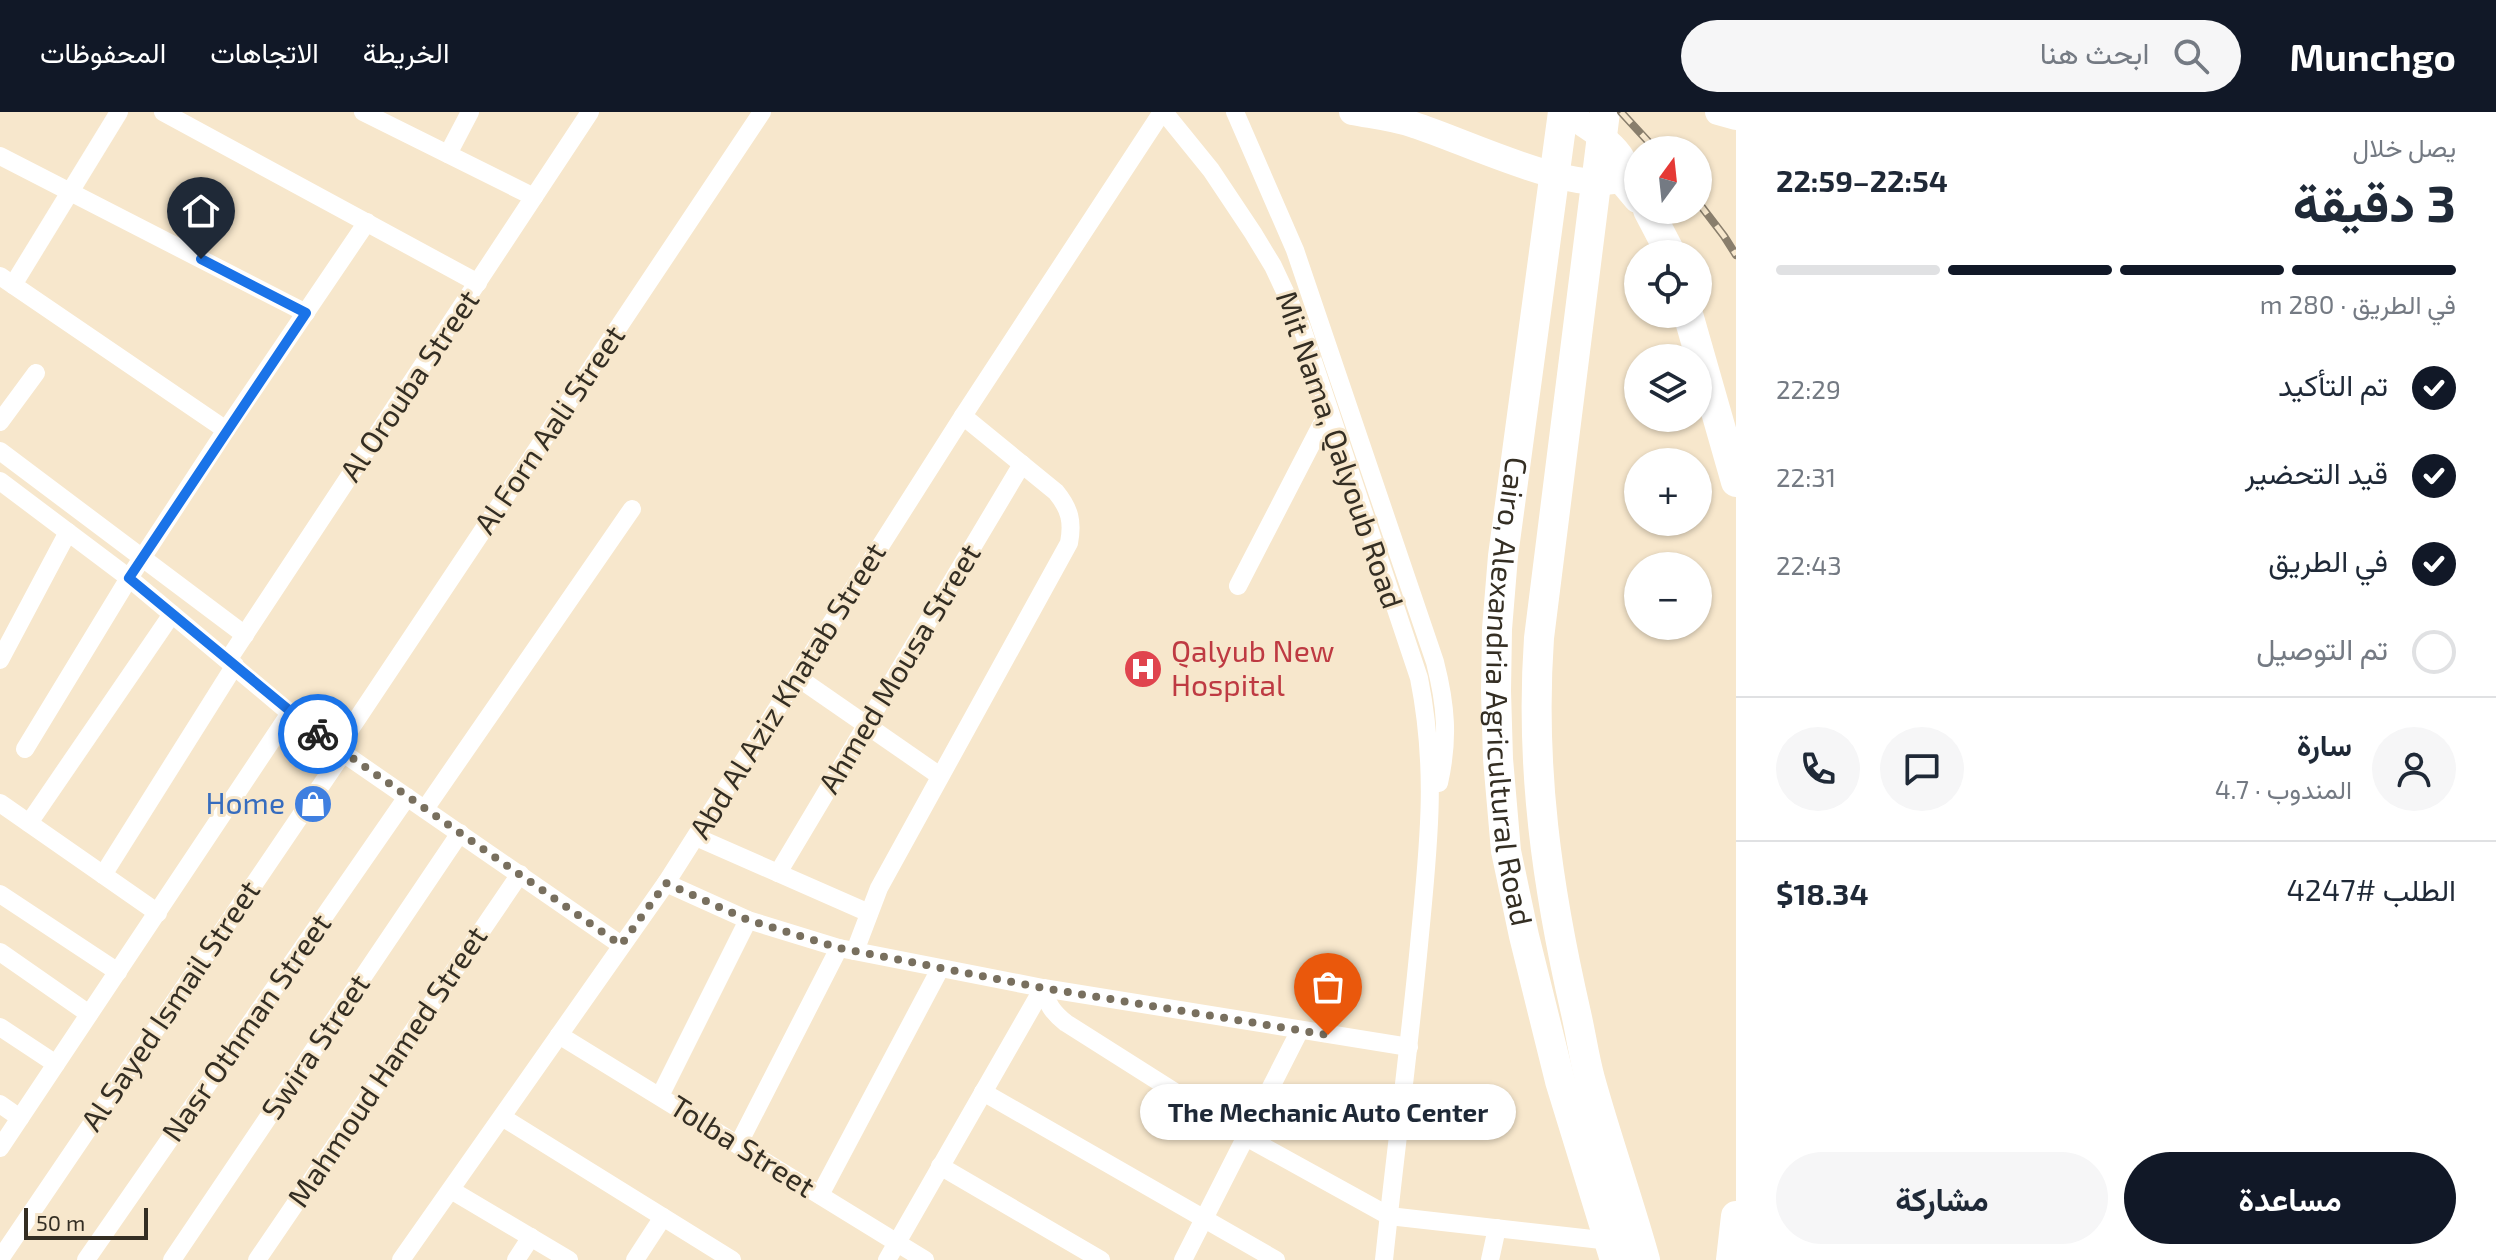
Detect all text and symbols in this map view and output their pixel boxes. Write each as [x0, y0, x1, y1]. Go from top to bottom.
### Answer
search box [1681, 20, 2241, 92]
text: Munchgo [2289, 33, 2456, 79]
text: ابحث هنا [2040, 34, 2149, 70]
icon: search [2169, 34, 2213, 78]
text: المحفوظات [40, 35, 166, 69]
text: الاتجاهات [210, 35, 319, 69]
text: الخريطة [363, 35, 449, 69]
text: يصل خلال [2353, 131, 2456, 162]
north arrow [1624, 136, 1712, 224]
map controls [1624, 136, 1712, 640]
text: 22:54–22:59 [1776, 162, 1948, 198]
text: 3 دقيقة [2293, 170, 2456, 232]
pin [167, 177, 235, 259]
icon: home [179, 189, 223, 233]
button: locate [1624, 240, 1712, 328]
street label: Al Orouba Street [331, 282, 486, 487]
street label: Mit Nama, Qalyoub Road [1270, 286, 1412, 613]
text: في الطريق · 280 m [2260, 288, 2456, 319]
street label: Al Forn Aali Street [465, 318, 631, 540]
button: layers [1624, 344, 1712, 432]
text: تم التأكيد [2278, 366, 2388, 402]
icon: check [2412, 366, 2456, 410]
text: 22:29 [1776, 373, 1841, 404]
button: + [1624, 448, 1712, 536]
text: قيد التحضير [2245, 454, 2388, 490]
icon: check [2412, 454, 2456, 498]
street label: Cairo, Alexandria Agricultural Road [1480, 455, 1541, 929]
text: 22:31 [1776, 461, 1836, 492]
street label: Abd Al Aziz Khatab Street [680, 535, 892, 844]
street label: Ahmed Mousa Street [810, 537, 987, 799]
text: في الطريق [2268, 542, 2388, 578]
icon: check [2412, 542, 2456, 586]
text: 22:43 [1776, 549, 1842, 580]
button: − [1624, 552, 1712, 640]
text: تم التوصيل [2256, 630, 2388, 666]
place label: Qalyub New Hospital [1171, 632, 1335, 702]
hospital icon: Qalyub New Hospital [1122, 648, 1164, 690]
courier [278, 694, 358, 774]
icon: bike [296, 712, 340, 756]
text: سارة [2297, 726, 2352, 762]
button: phone [1776, 727, 1860, 811]
button: chat [1880, 727, 1964, 811]
button: person [2372, 727, 2456, 811]
text: المندوب · 4.7 [2215, 773, 2352, 804]
shop icon: Home [292, 783, 334, 825]
place label: Home [206, 784, 285, 820]
text: الطلب #4247 [2286, 871, 2456, 907]
street label: Al Sayed Ismail Street [72, 873, 266, 1137]
text: $18.34 [1776, 875, 1869, 911]
street label: Nasr Othman Street [153, 906, 338, 1148]
street label: Mahmoud Hamed Street [279, 919, 494, 1213]
pin [1294, 953, 1362, 1035]
icon: bag [1306, 965, 1350, 1009]
street label: Swira Street [253, 966, 376, 1125]
callout: The Mechanic Auto Center [1140, 1083, 1516, 1139]
street label: Tolba Street [664, 1087, 822, 1204]
text: The Mechanic Auto Center [1168, 1096, 1488, 1127]
button: مشاركة [1776, 1152, 2108, 1244]
button: مساعدة [2124, 1152, 2456, 1244]
scale bar [24, 1204, 148, 1240]
text: 50 m [36, 1209, 85, 1235]

